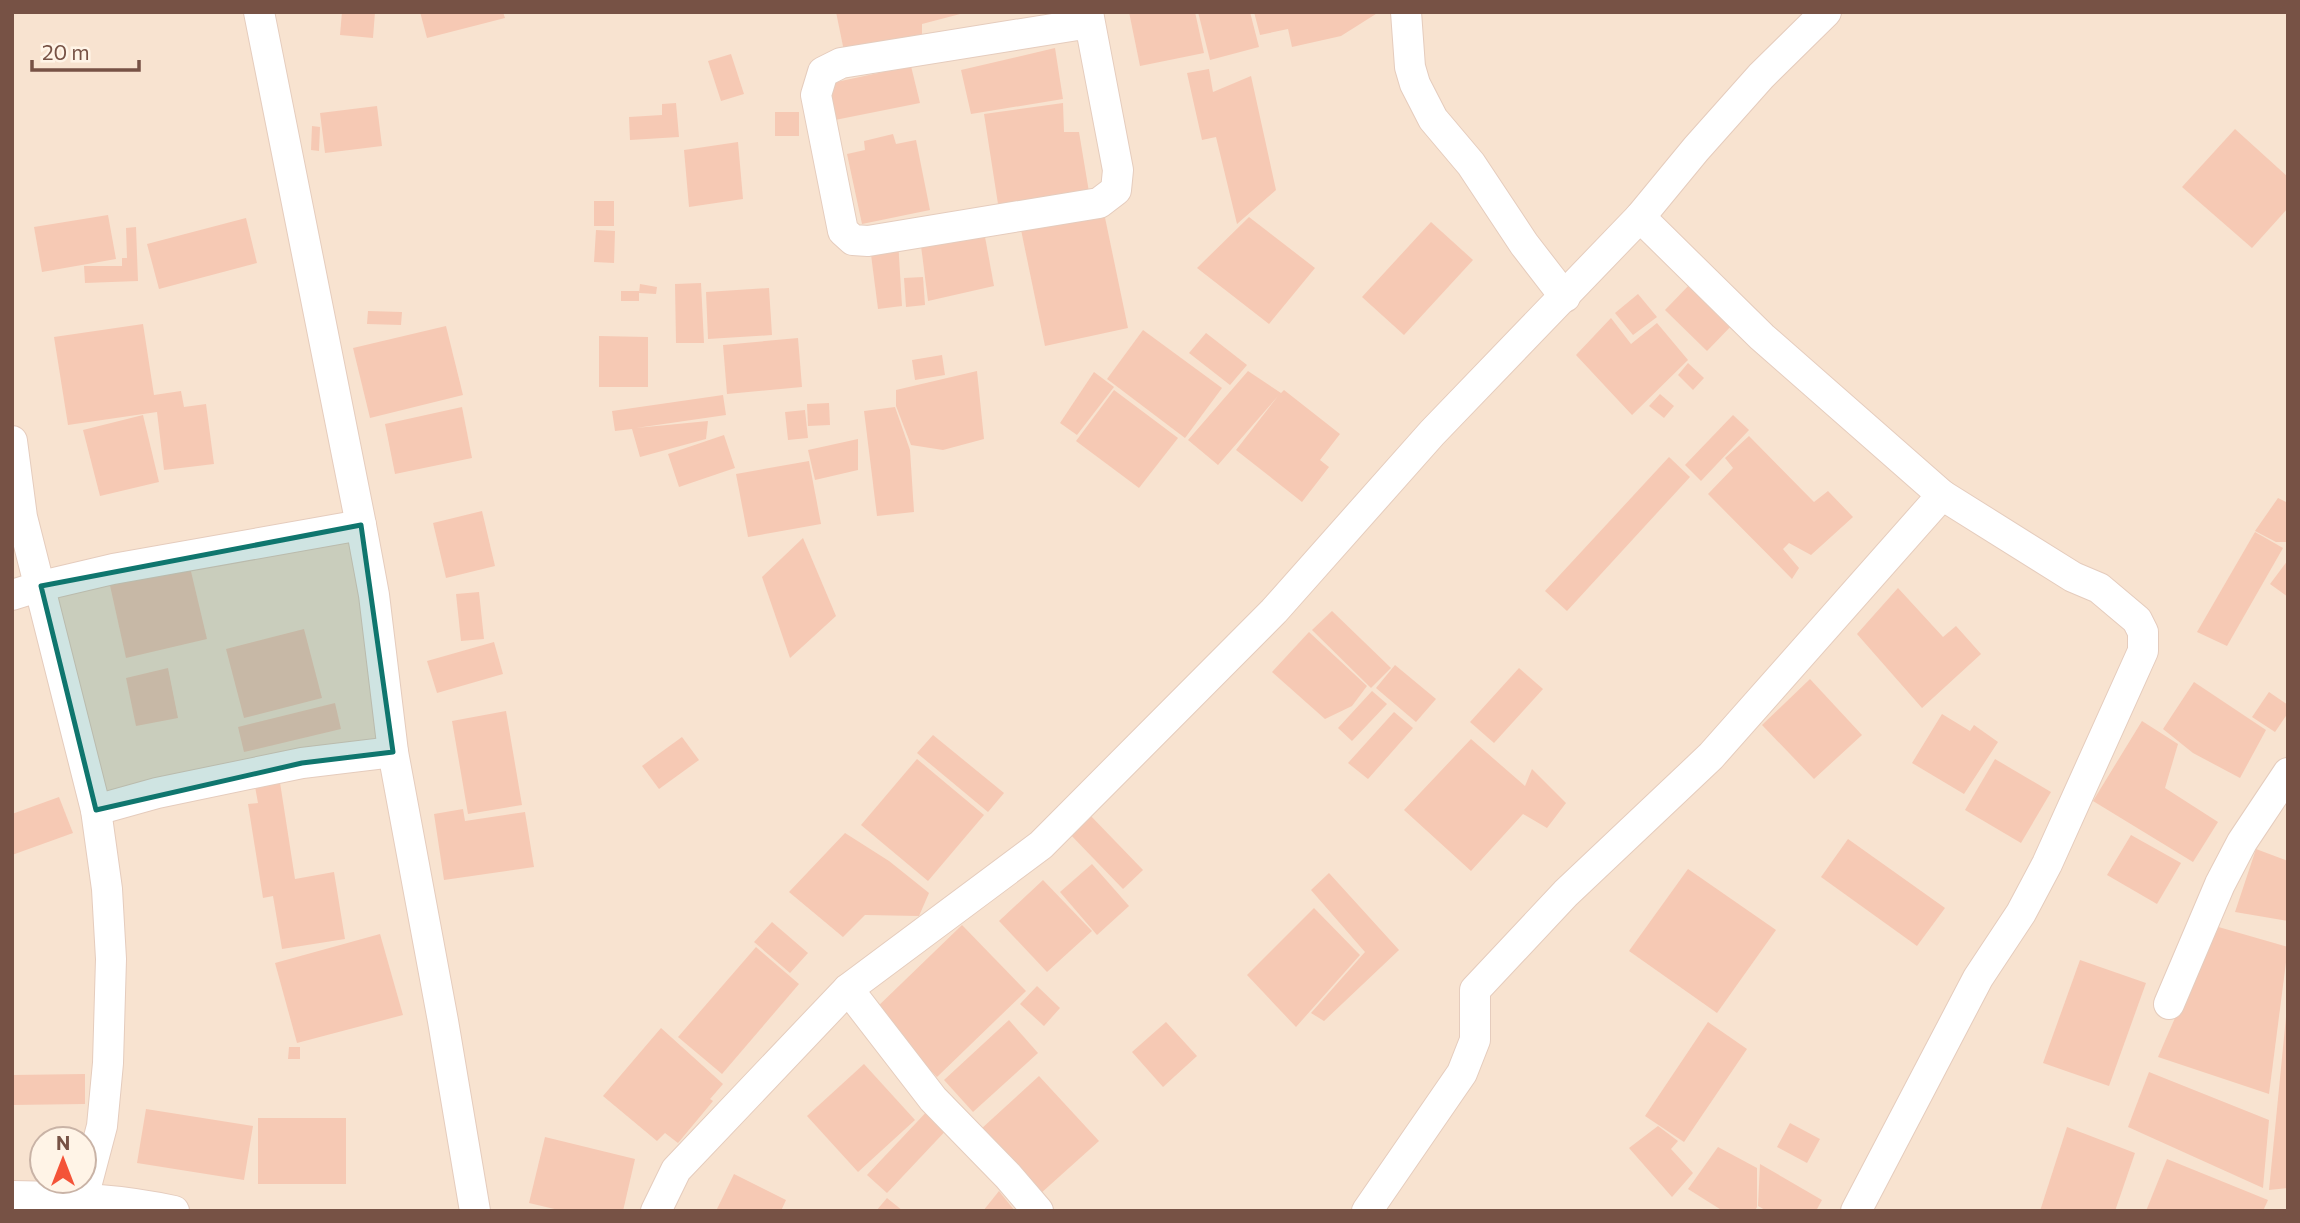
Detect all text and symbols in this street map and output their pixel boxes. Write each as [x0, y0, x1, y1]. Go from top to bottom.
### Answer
scale bar [32, 28, 138, 72]
text: 20 m [42, 39, 90, 64]
north arrow [28, 1125, 98, 1195]
text: N [56, 1131, 70, 1154]

